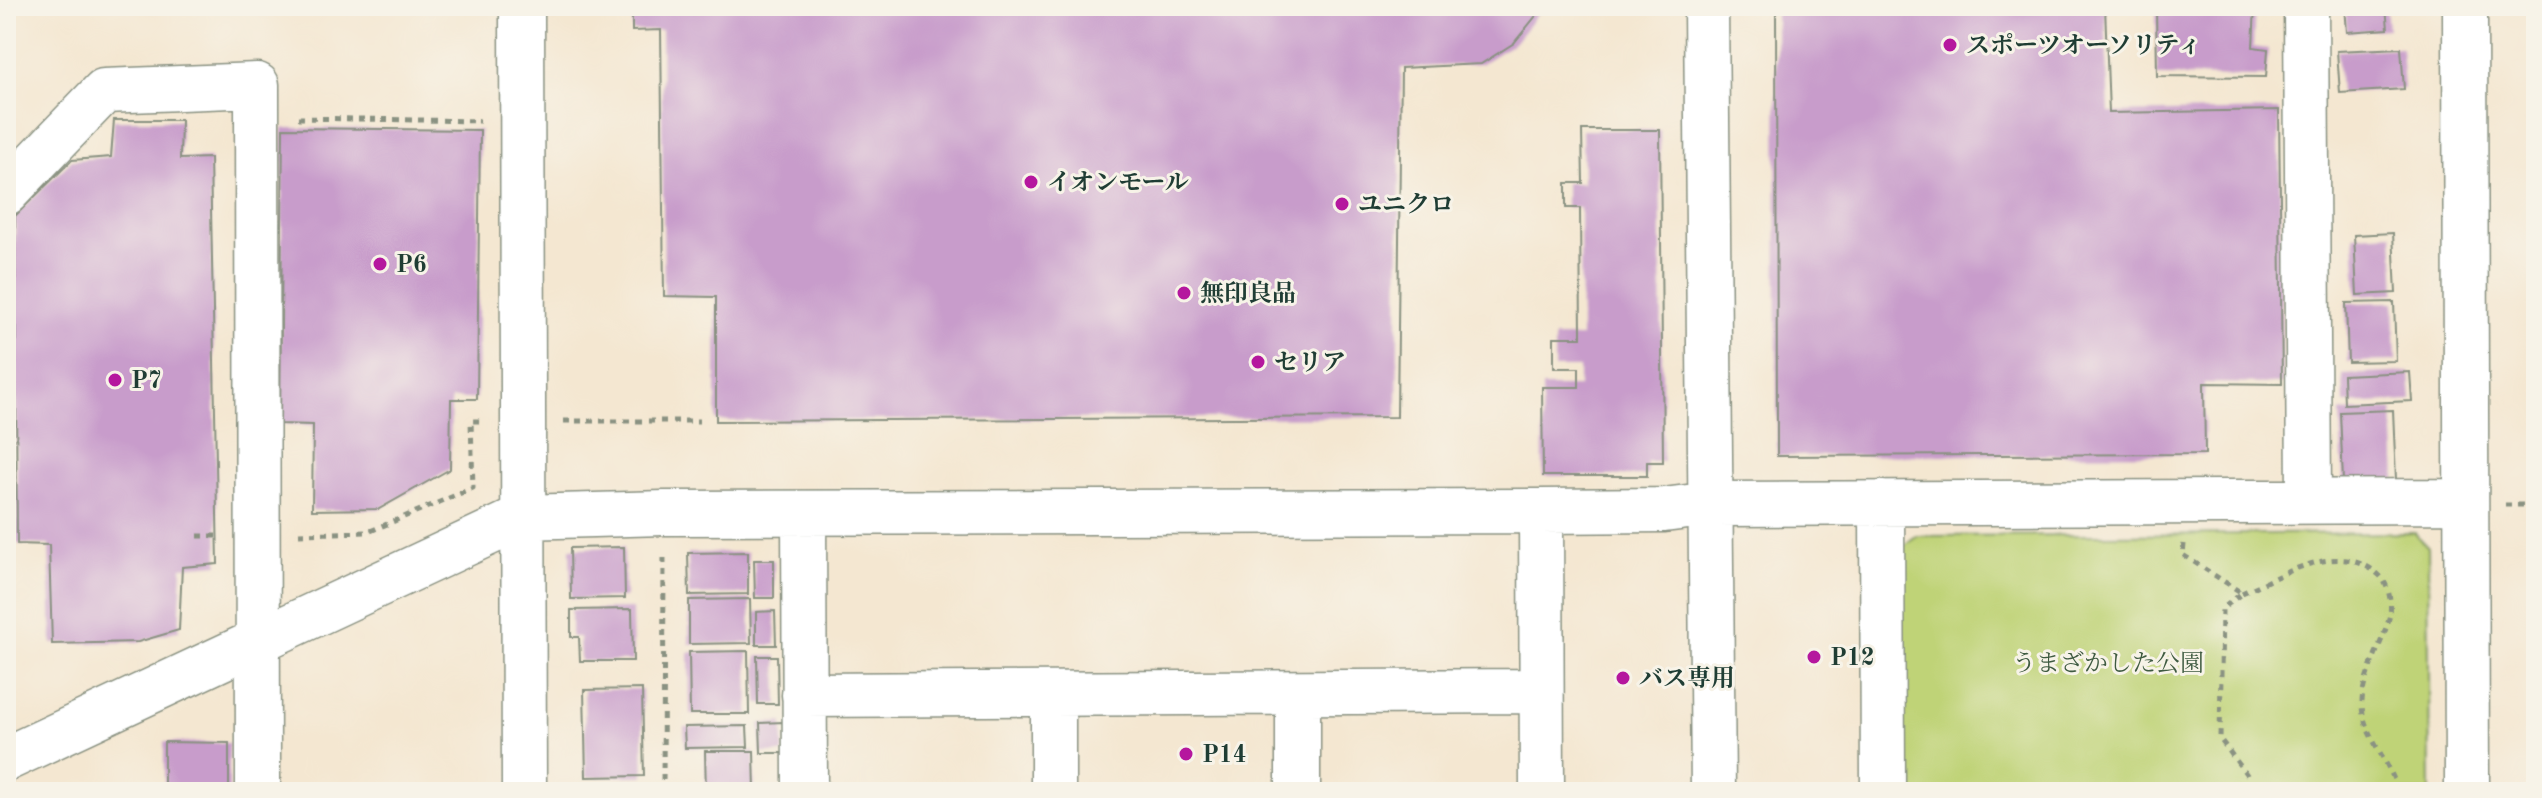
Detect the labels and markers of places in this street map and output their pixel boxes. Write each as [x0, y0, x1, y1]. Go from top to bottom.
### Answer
place label: スポーツオーソリティ [1966, 33, 2202, 59]
marker: スポーツオーソリティ [1941, 36, 1959, 54]
place label: イオンモール [1047, 170, 1189, 196]
marker: イオンモール [1022, 173, 1040, 191]
place label: ユニクロ [1358, 192, 1454, 218]
marker: ユニクロ [1333, 195, 1351, 213]
place label: P6 [396, 254, 427, 278]
marker: P6 [371, 255, 389, 273]
place label: 無印良品 [1200, 280, 1296, 307]
marker: 無印良品 [1175, 284, 1193, 302]
place label: セリア [1274, 351, 1346, 376]
marker: セリア [1249, 353, 1267, 371]
place label: P7 [131, 370, 162, 394]
marker: P7 [106, 371, 124, 389]
place label: P12 [1830, 647, 1875, 671]
marker: P12 [1805, 648, 1823, 666]
place label: バス専用 [1639, 665, 1735, 692]
marker: バス専用 [1614, 669, 1632, 687]
place label: P14 [1202, 744, 1247, 768]
marker: P14 [1177, 745, 1195, 763]

